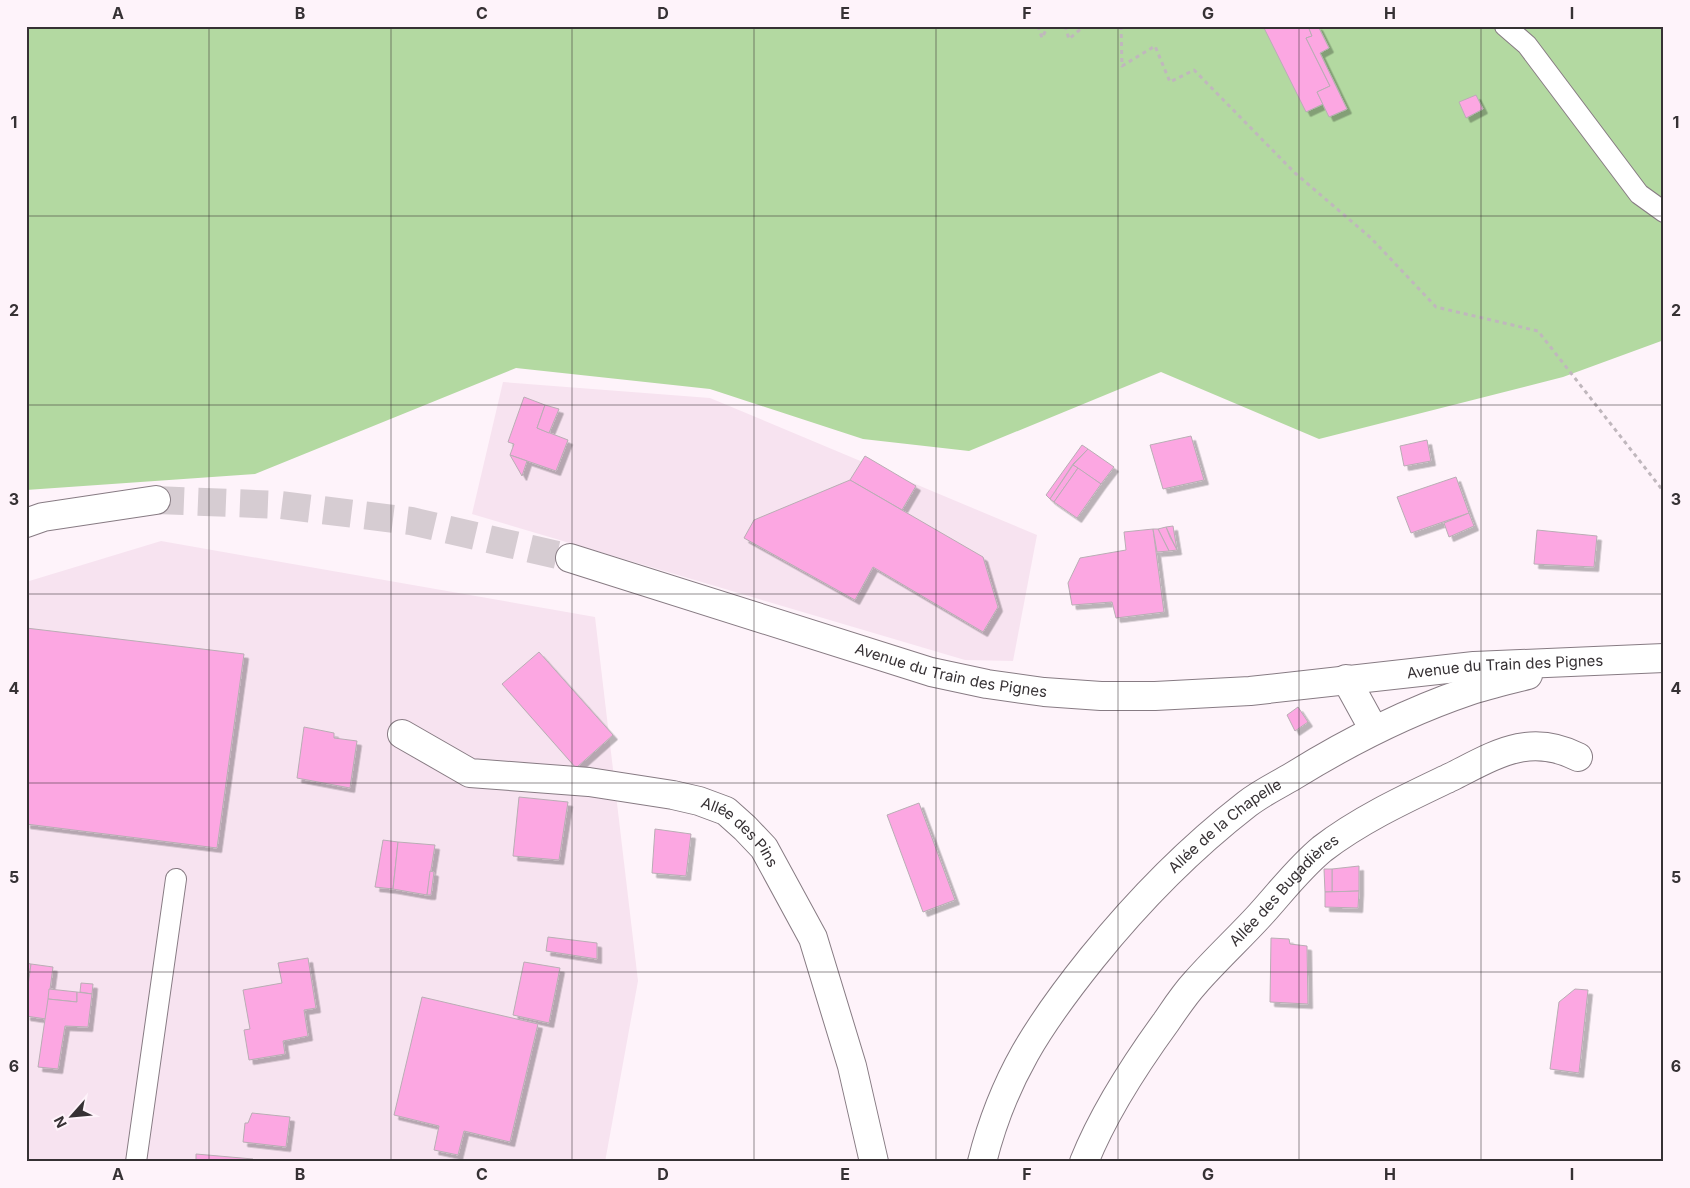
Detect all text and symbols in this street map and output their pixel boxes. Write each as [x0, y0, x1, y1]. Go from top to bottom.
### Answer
text: A [112, 3, 124, 23]
text: B [295, 3, 305, 23]
text: C [476, 3, 488, 23]
text: D [657, 3, 669, 23]
text: E [840, 3, 850, 23]
text: F [1022, 3, 1032, 23]
text: G [1202, 3, 1214, 23]
text: H [1384, 3, 1396, 23]
text: I [1570, 3, 1574, 23]
text: 1 [11, 112, 17, 132]
text: 1 [1673, 112, 1679, 132]
text: 2 [9, 300, 19, 320]
text: 2 [1671, 300, 1681, 320]
text: 3 [9, 489, 19, 509]
text: 3 [1671, 489, 1681, 509]
street label: Avenue du Train des Pignes [853, 639, 1049, 701]
street label: Avenue du Train des Pignes [1406, 651, 1604, 682]
text: 4 [9, 678, 20, 698]
text: 4 [1671, 678, 1682, 698]
street label: Allée de la Chapelle [1164, 775, 1285, 877]
street label: Allée des Pins [699, 793, 783, 870]
street label: Allée des Bugadières [1225, 830, 1342, 950]
text: 5 [9, 867, 19, 887]
text: 5 [1671, 867, 1681, 887]
text: 6 [9, 1056, 19, 1076]
text: 6 [1671, 1056, 1681, 1076]
north arrow [48, 1090, 98, 1140]
text: N [50, 1114, 70, 1131]
text: A [112, 1164, 124, 1184]
text: B [295, 1164, 305, 1184]
text: C [476, 1164, 488, 1184]
text: D [657, 1164, 669, 1184]
text: E [840, 1164, 850, 1184]
text: F [1022, 1164, 1032, 1184]
text: G [1202, 1164, 1214, 1184]
text: H [1384, 1164, 1396, 1184]
text: I [1570, 1164, 1574, 1184]

